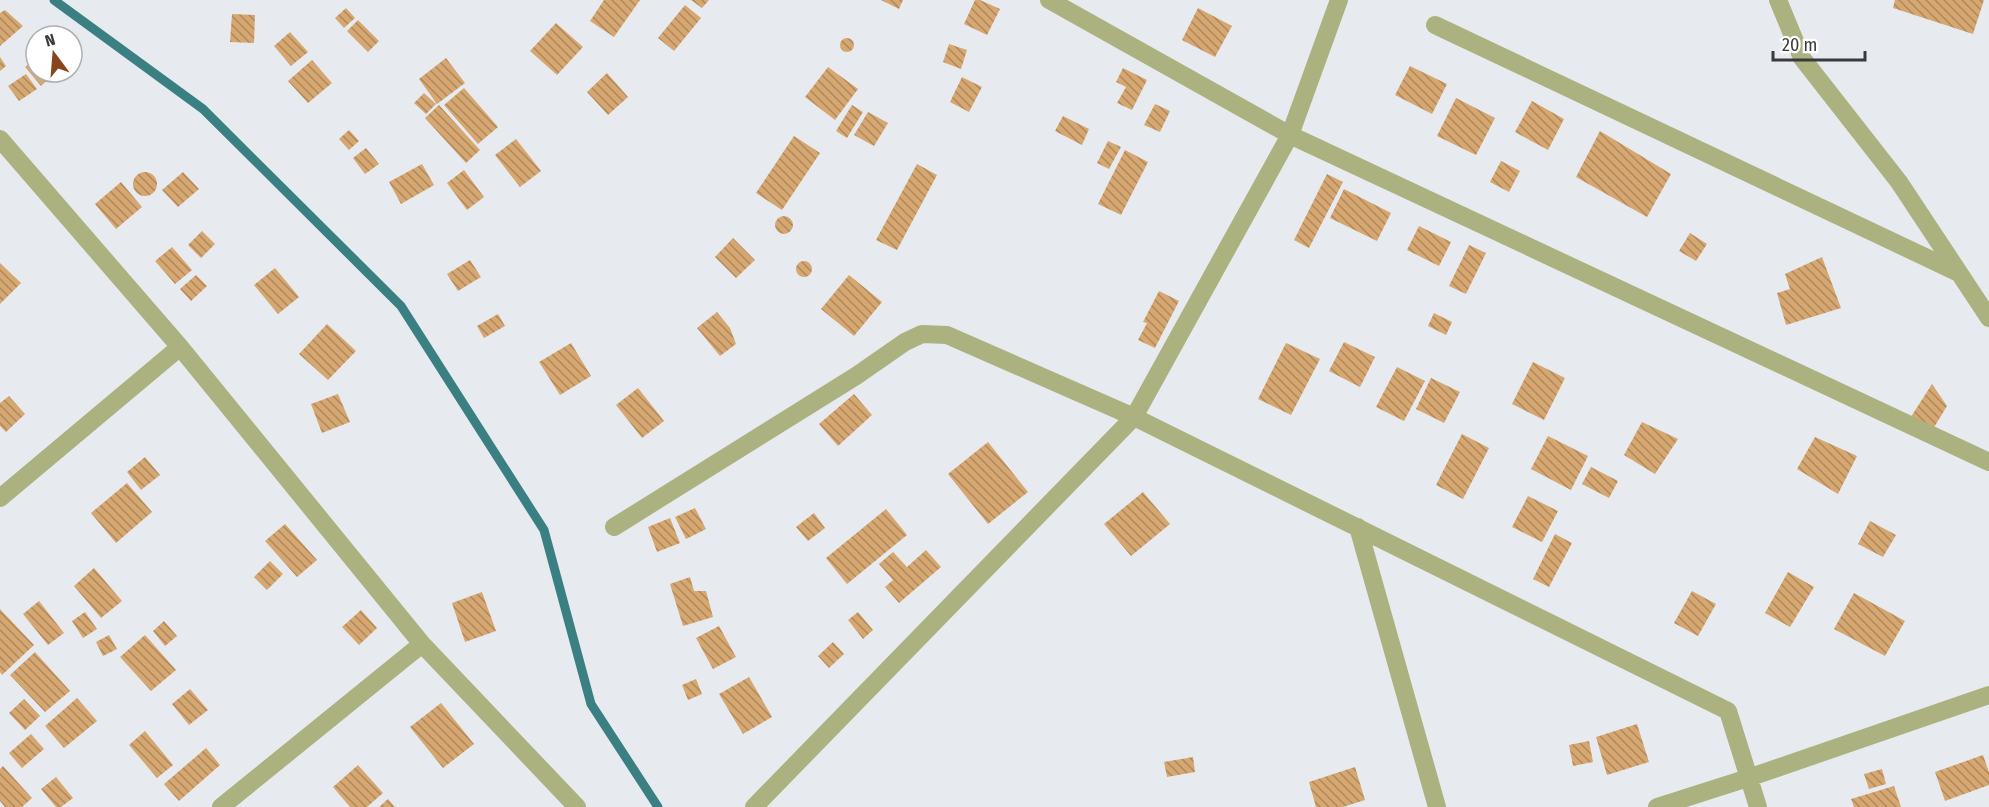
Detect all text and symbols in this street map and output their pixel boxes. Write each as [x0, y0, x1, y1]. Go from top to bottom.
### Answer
north arrow [24, 24, 84, 84]
scale bar [1773, 24, 1864, 62]
text: N [43, 30, 57, 51]
text: 20 m [1782, 34, 1817, 56]

